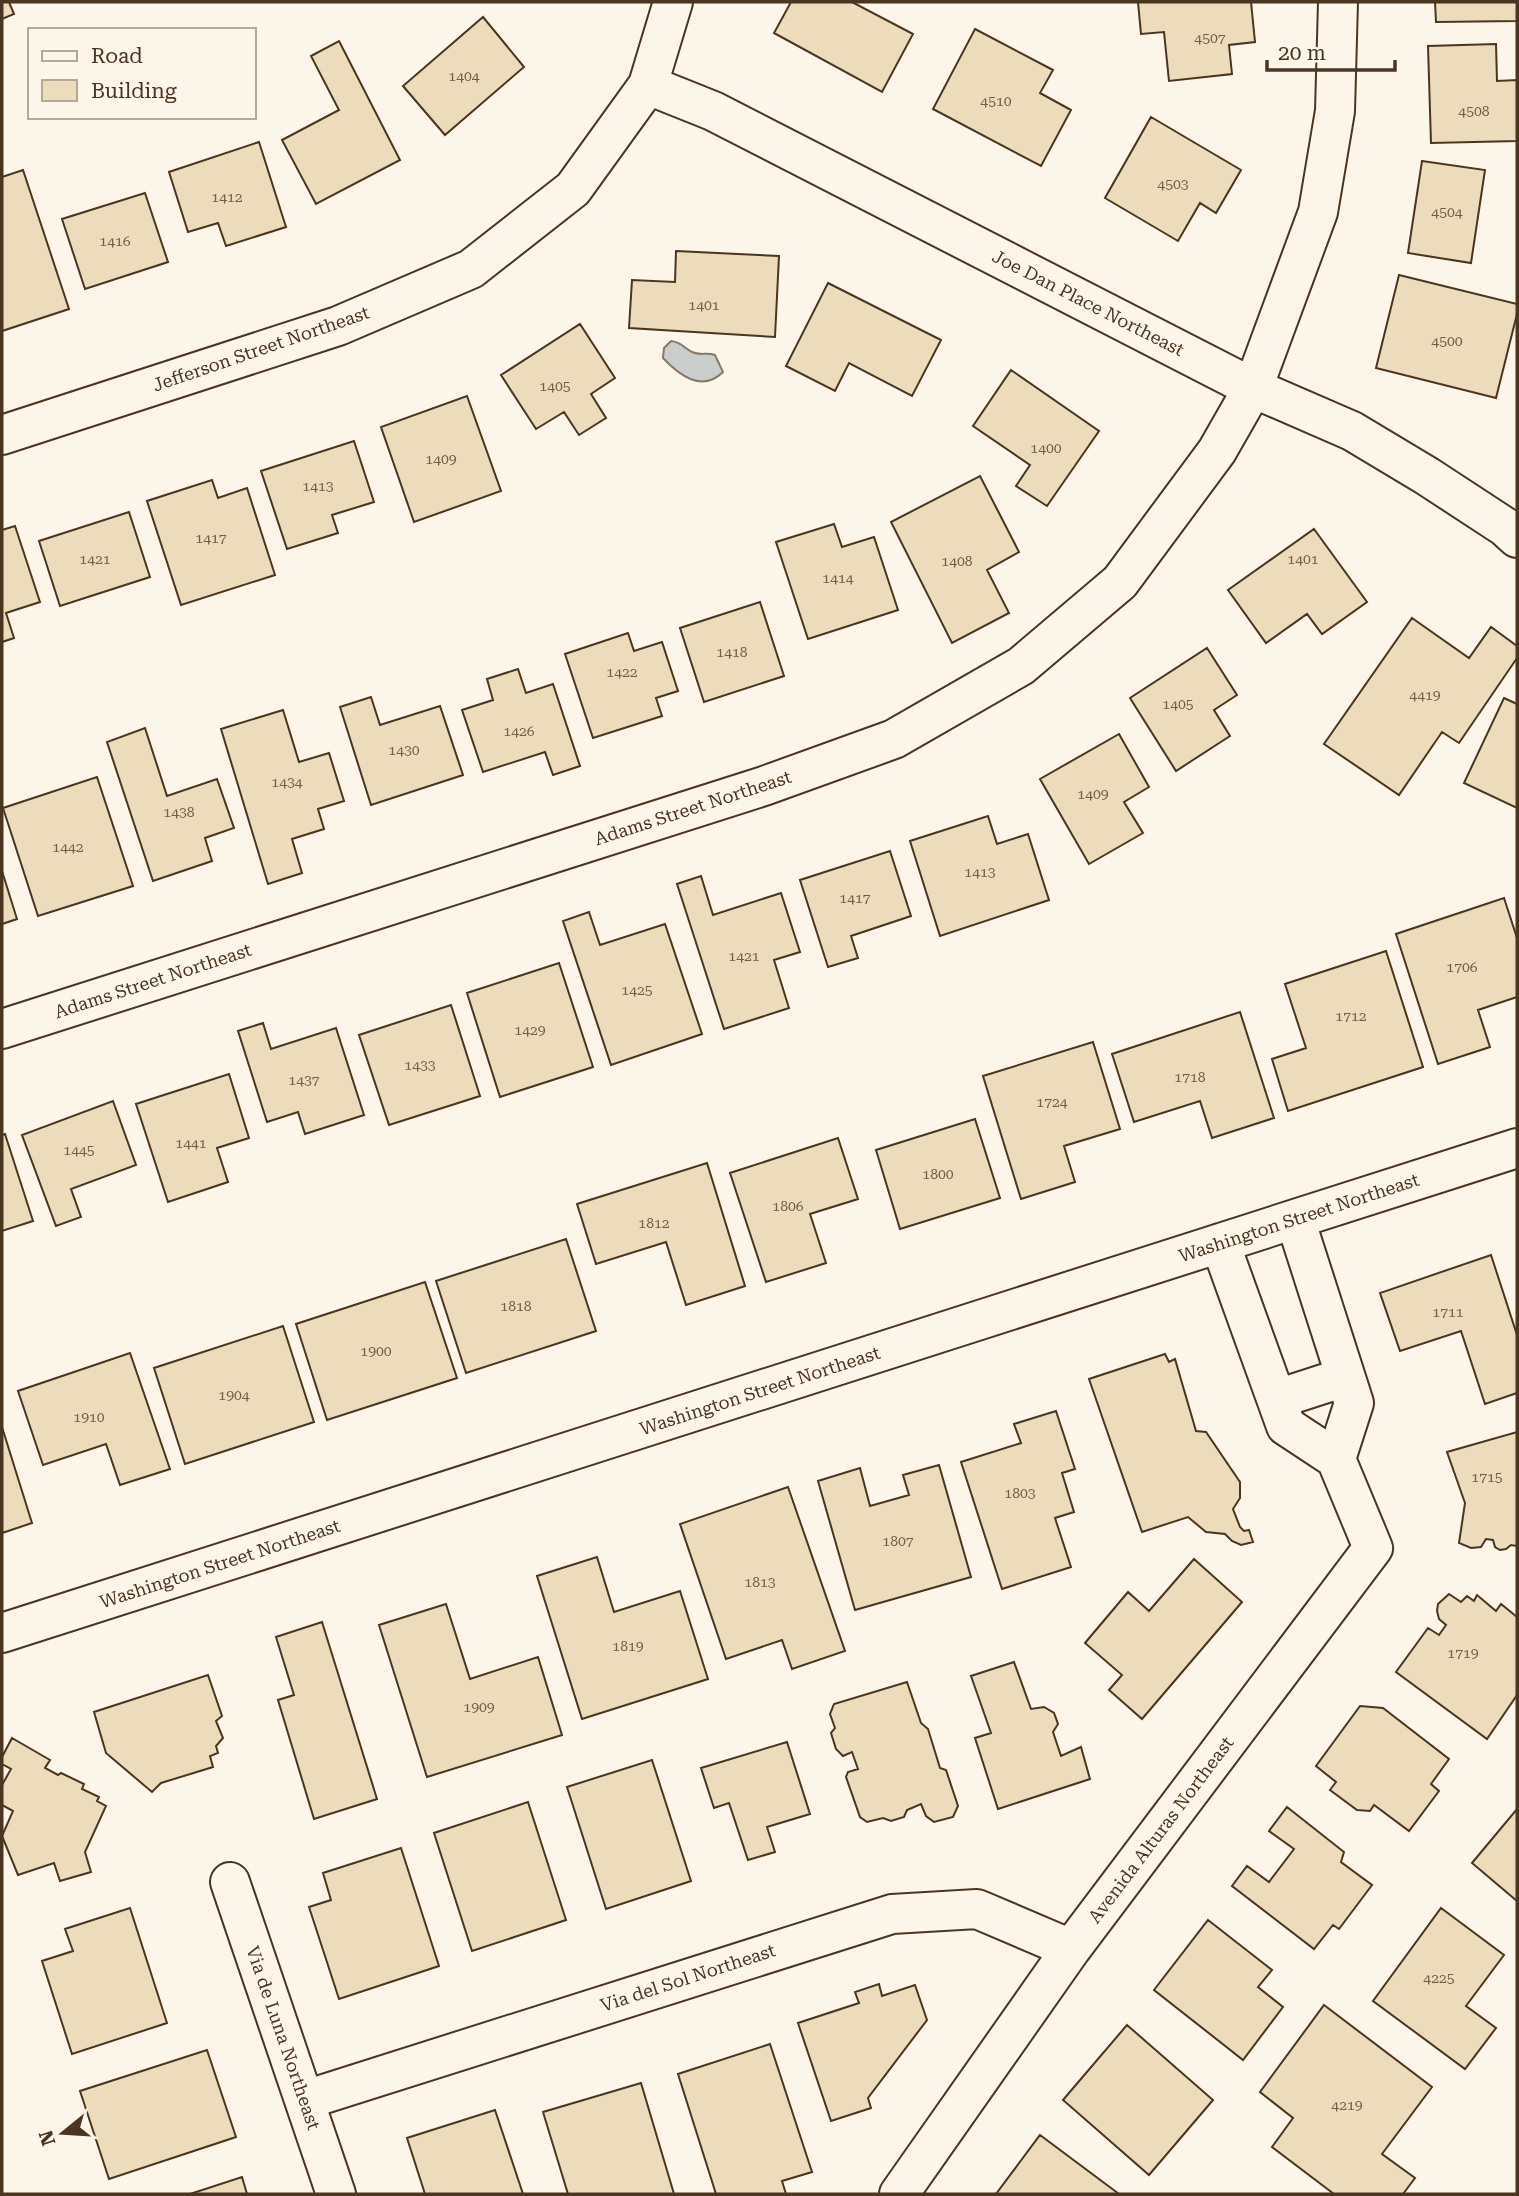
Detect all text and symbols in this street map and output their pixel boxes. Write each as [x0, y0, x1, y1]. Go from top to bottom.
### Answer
legend [28, 28, 256, 119]
scale bar [1267, 28, 1395, 72]
house number: 4507 [1194, 30, 1226, 46]
text: 20 m [1278, 41, 1326, 65]
text: Road [91, 44, 143, 68]
house number: 1404 [448, 68, 480, 84]
text: Building [91, 79, 177, 103]
house number: 4510 [980, 93, 1012, 109]
house number: 4508 [1458, 103, 1490, 119]
house number: 4503 [1157, 176, 1189, 192]
house number: 1412 [211, 189, 243, 205]
house number: 4504 [1431, 204, 1463, 220]
house number: 1416 [99, 233, 131, 249]
street label: Joe Dan Place Northeast [989, 245, 1188, 360]
house number: 1401 [688, 297, 720, 313]
street label: Jefferson Street Northeast [150, 301, 372, 396]
house number: 4500 [1431, 333, 1463, 349]
house number: 1405 [539, 378, 571, 394]
house number: 1400 [1030, 440, 1062, 456]
house number: 1409 [425, 451, 457, 467]
house number: 1413 [302, 478, 334, 494]
house number: 1417 [195, 530, 227, 546]
house number: 1421 [79, 551, 111, 567]
house number: 1401 [1287, 551, 1319, 567]
house number: 1408 [941, 553, 973, 569]
house number: 1414 [822, 570, 854, 586]
house number: 1418 [716, 644, 748, 660]
house number: 1422 [606, 664, 638, 680]
house number: 4419 [1409, 687, 1441, 703]
house number: 1405 [1162, 696, 1194, 712]
house number: 1426 [503, 723, 535, 739]
house number: 1430 [388, 742, 420, 758]
street label: Adams Street Northeast [592, 766, 794, 849]
house number: 1434 [271, 774, 303, 790]
house number: 1409 [1077, 786, 1109, 802]
house number: 1438 [163, 804, 195, 820]
house number: 1442 [52, 839, 84, 855]
house number: 1413 [964, 864, 996, 880]
house number: 1417 [839, 890, 871, 906]
street label: Adams Street Northeast [52, 939, 254, 1022]
house number: 1421 [728, 948, 760, 964]
house number: 1706 [1446, 959, 1478, 975]
house number: 1425 [621, 982, 653, 998]
house number: 1712 [1335, 1008, 1367, 1024]
house number: 1429 [514, 1022, 546, 1038]
house number: 1433 [404, 1057, 436, 1073]
house number: 1718 [1174, 1069, 1206, 1085]
house number: 1437 [288, 1072, 320, 1088]
house number: 1724 [1036, 1094, 1068, 1110]
house number: 1441 [175, 1135, 207, 1151]
house number: 1445 [63, 1142, 95, 1158]
house number: 1800 [922, 1166, 954, 1182]
street label: Washington Street Northeast [1176, 1169, 1422, 1266]
house number: 1806 [772, 1198, 804, 1214]
house number: 1812 [638, 1215, 670, 1231]
house number: 1818 [500, 1298, 532, 1314]
house number: 1711 [1432, 1304, 1464, 1320]
street label: Washington Street Northeast [637, 1342, 883, 1439]
house number: 1900 [360, 1343, 392, 1359]
house number: 1904 [218, 1387, 250, 1403]
house number: 1910 [73, 1409, 105, 1425]
house number: 1715 [1471, 1469, 1503, 1485]
house number: 1803 [1004, 1485, 1036, 1501]
street label: Washington Street Northeast [97, 1515, 343, 1612]
house number: 1807 [882, 1533, 914, 1549]
house number: 1813 [744, 1574, 776, 1590]
house number: 1819 [612, 1638, 644, 1654]
house number: 1719 [1447, 1645, 1479, 1661]
house number: 1909 [463, 1699, 495, 1715]
street label: Avenida Alturas Northeast [1084, 1732, 1238, 1927]
street label: Via del Sol Northeast [598, 1939, 778, 2016]
street label: Via de Luna Northeast [242, 1943, 325, 2133]
house number: 4225 [1423, 1970, 1455, 1986]
house number: 4219 [1331, 2097, 1363, 2113]
north arrow [28, 2098, 98, 2168]
text: N [34, 2127, 61, 2149]

